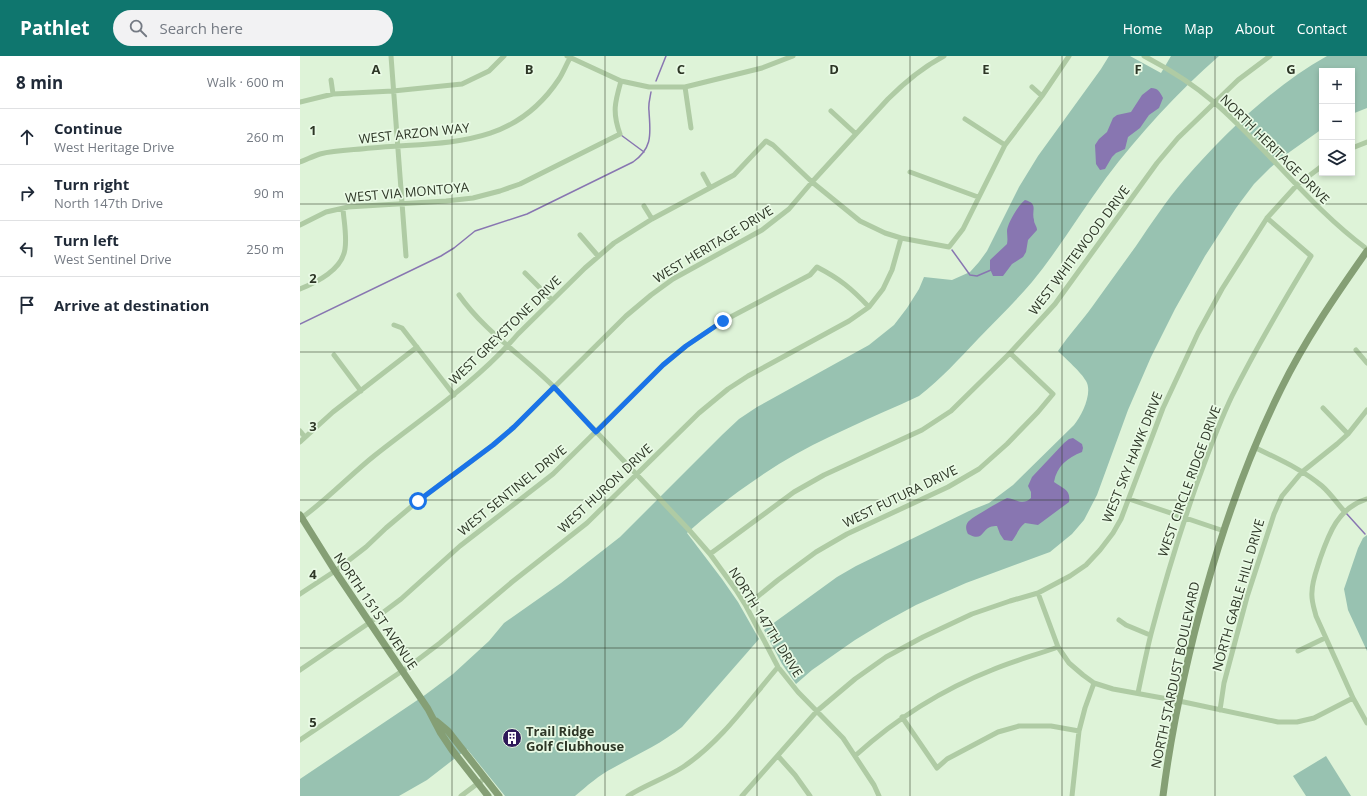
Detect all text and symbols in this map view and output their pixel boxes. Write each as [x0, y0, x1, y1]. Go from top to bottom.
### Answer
search box [113, 10, 393, 46]
text: Pathlet [20, 15, 89, 41]
icon: search [127, 17, 149, 39]
text: Search here [159, 18, 243, 38]
text: Home [1123, 19, 1162, 38]
text: Map [1184, 19, 1213, 38]
text: About [1235, 19, 1275, 38]
text: Contact [1297, 19, 1347, 38]
text: A [372, 60, 381, 78]
text: B [525, 60, 534, 78]
text: C [677, 60, 685, 78]
text: D [829, 60, 839, 78]
text: E [982, 60, 990, 78]
text: F [1134, 60, 1142, 78]
text: G [1286, 60, 1296, 78]
map controls [1319, 68, 1355, 176]
button: + [1319, 68, 1355, 104]
text: 8 min [16, 71, 63, 94]
text: Walk · 600 m [207, 73, 284, 91]
street label: NORTH HERITAGE DRIVE [1216, 90, 1334, 208]
button: − [1319, 104, 1355, 140]
text: Continue [54, 118, 122, 138]
street label: WEST ARZON WAY [358, 118, 471, 148]
text: 1 [309, 121, 317, 139]
icon: ahead [16, 126, 38, 148]
text: 260 m [246, 128, 284, 146]
text: West Heritage Drive [54, 138, 174, 156]
button: layers [1319, 140, 1355, 176]
text: Turn right [54, 174, 129, 194]
street label: WEST VIA MONTOYA [344, 178, 470, 206]
icon: right [16, 182, 38, 204]
street label: WEST WHITEWOOD DRIVE [1024, 182, 1134, 318]
text: 90 m [254, 184, 284, 202]
text: North 147th Drive [54, 194, 163, 212]
street label: WEST HERITAGE DRIVE [650, 201, 776, 287]
text: Turn left [54, 230, 119, 250]
icon: left [16, 238, 38, 260]
text: 250 m [246, 240, 284, 258]
text: West Sentinel Drive [54, 250, 172, 268]
text: 2 [309, 269, 317, 287]
street label: WEST GREYSTONE DRIVE [445, 272, 565, 388]
icon: arrive [16, 294, 38, 316]
text: Arrive at destination [54, 295, 209, 315]
route end [714, 312, 732, 330]
street label: WEST SKY HAWK DRIVE [1097, 389, 1167, 525]
street label: WEST CIRCLE RIDGE DRIVE [1153, 403, 1225, 559]
text: 3 [309, 417, 317, 435]
street label: WEST HURON DRIVE [554, 439, 656, 537]
street label: WEST SENTINEL DRIVE [454, 441, 570, 539]
street label: WEST FUTURA DRIVE [840, 460, 960, 532]
route start [409, 492, 427, 510]
street label: NORTH GABLE HILL DRIVE [1208, 517, 1268, 673]
street label: NORTH 151ST AVENUE [330, 549, 422, 673]
street label: NORTH 147TH DRIVE [725, 564, 807, 680]
text: 4 [309, 565, 317, 583]
street label: NORTH STARDUST BOULEVARD [1146, 580, 1204, 770]
text: 5 [309, 713, 317, 731]
place label: Trail Ridge Golf Clubhouse [526, 722, 624, 755]
building icon: Trail Ridge Golf Clubhouse [501, 727, 523, 749]

